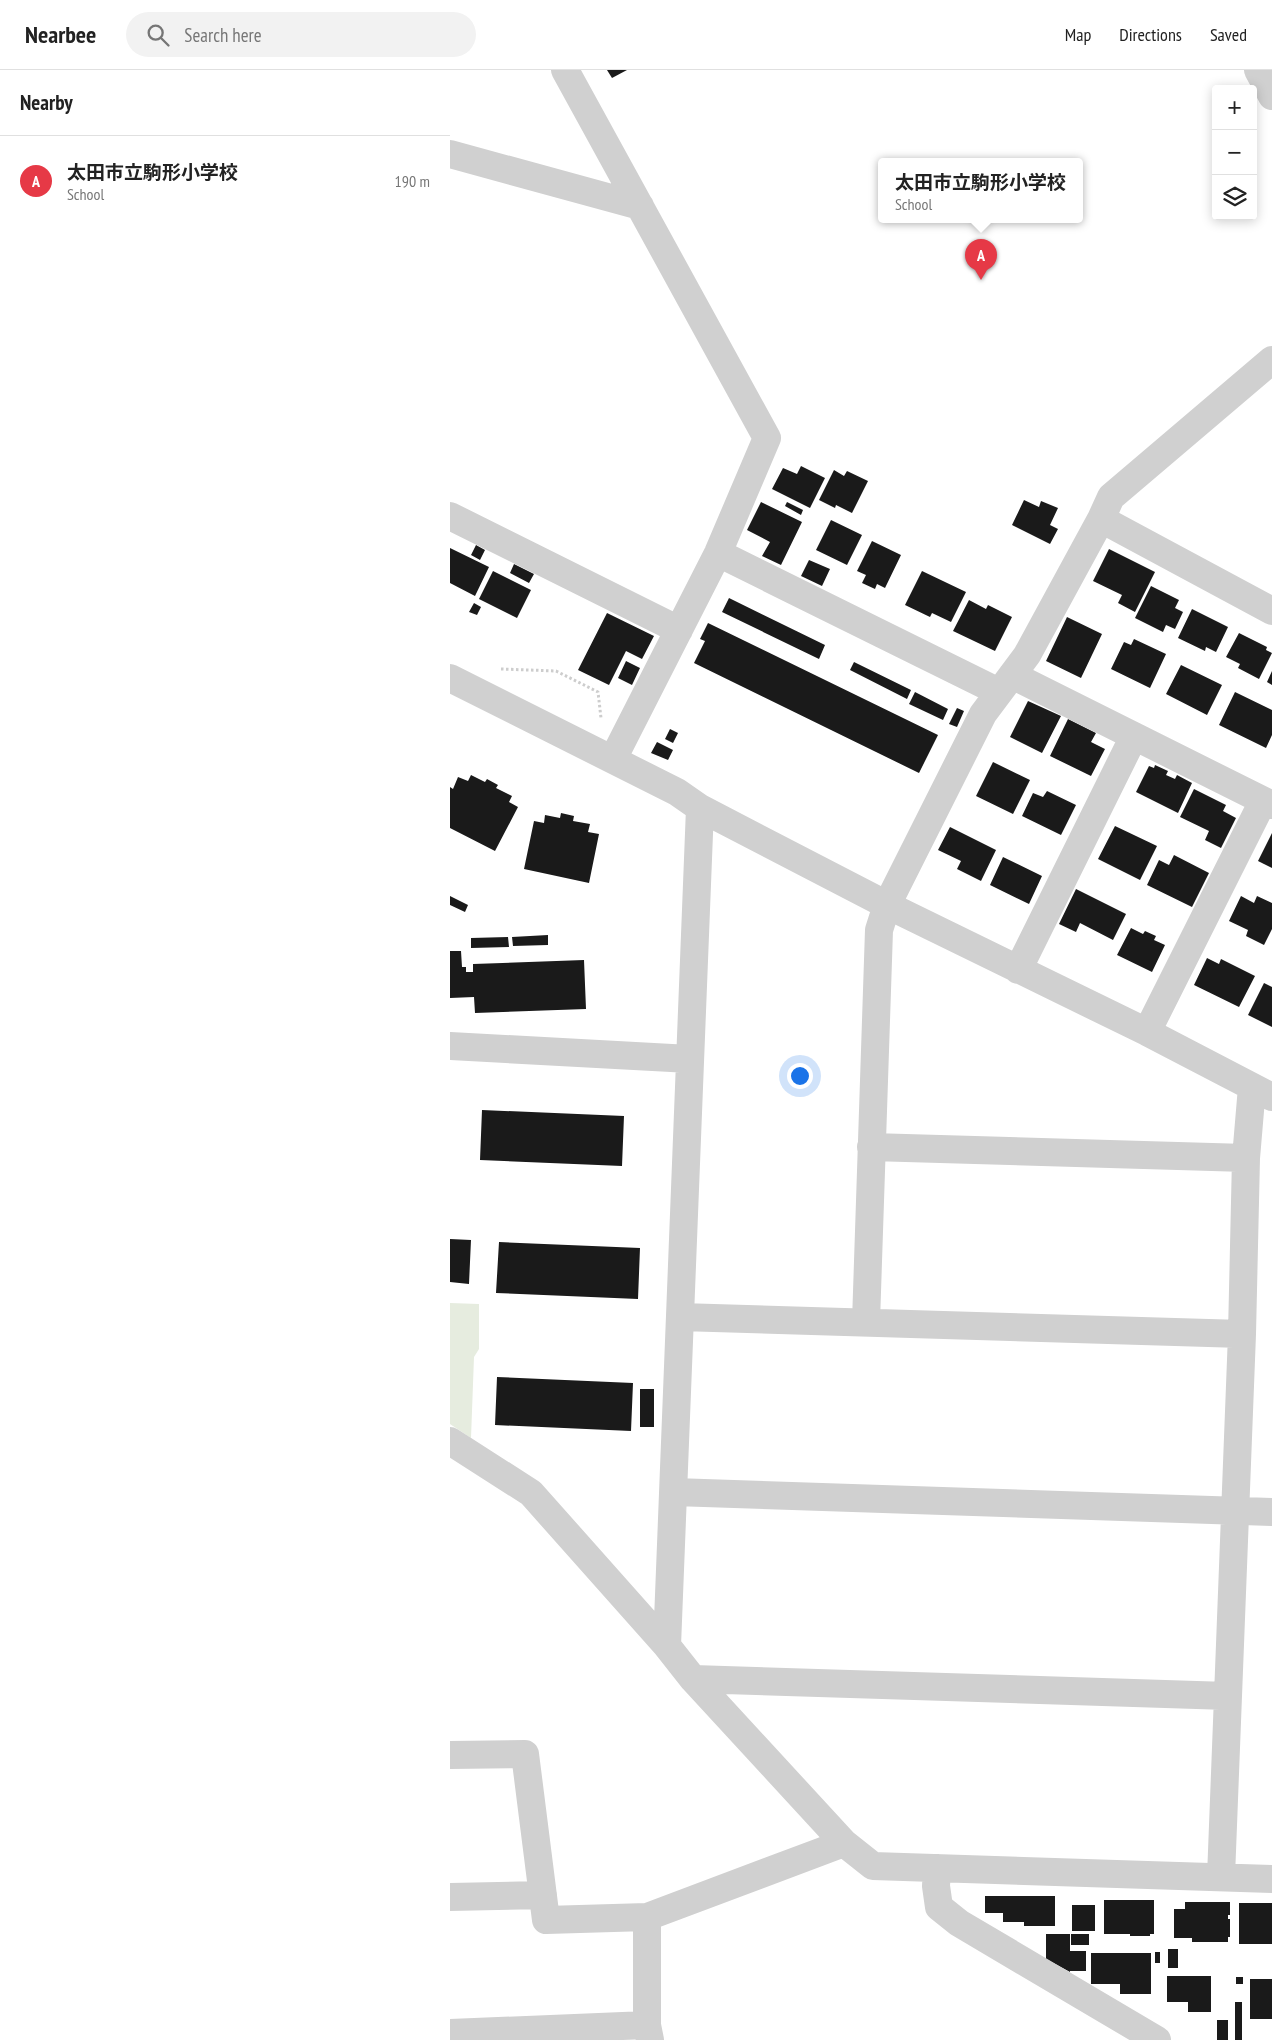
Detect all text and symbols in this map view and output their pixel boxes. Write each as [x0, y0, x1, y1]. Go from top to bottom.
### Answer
search box [126, 12, 476, 57]
text: Nearbee [25, 19, 96, 50]
icon: search [144, 21, 172, 49]
text: Search here [184, 23, 262, 47]
text: Map [1065, 23, 1091, 46]
text: Directions [1119, 23, 1182, 46]
text: Saved [1210, 23, 1247, 46]
map controls [1212, 85, 1257, 220]
button: + [1212, 85, 1257, 130]
text: Nearby [20, 89, 73, 116]
button: − [1212, 130, 1257, 175]
popup [878, 158, 1083, 223]
text: 太田市立駒形小学校 [67, 160, 238, 184]
text: 太田市立駒形小学校 [895, 170, 1066, 194]
text: A [32, 171, 40, 191]
text: 190 m [395, 171, 430, 191]
button: layers [1212, 175, 1257, 220]
text: School [67, 184, 104, 204]
text: School [895, 194, 932, 214]
pin: A [965, 239, 997, 280]
your location [787, 1063, 813, 1089]

